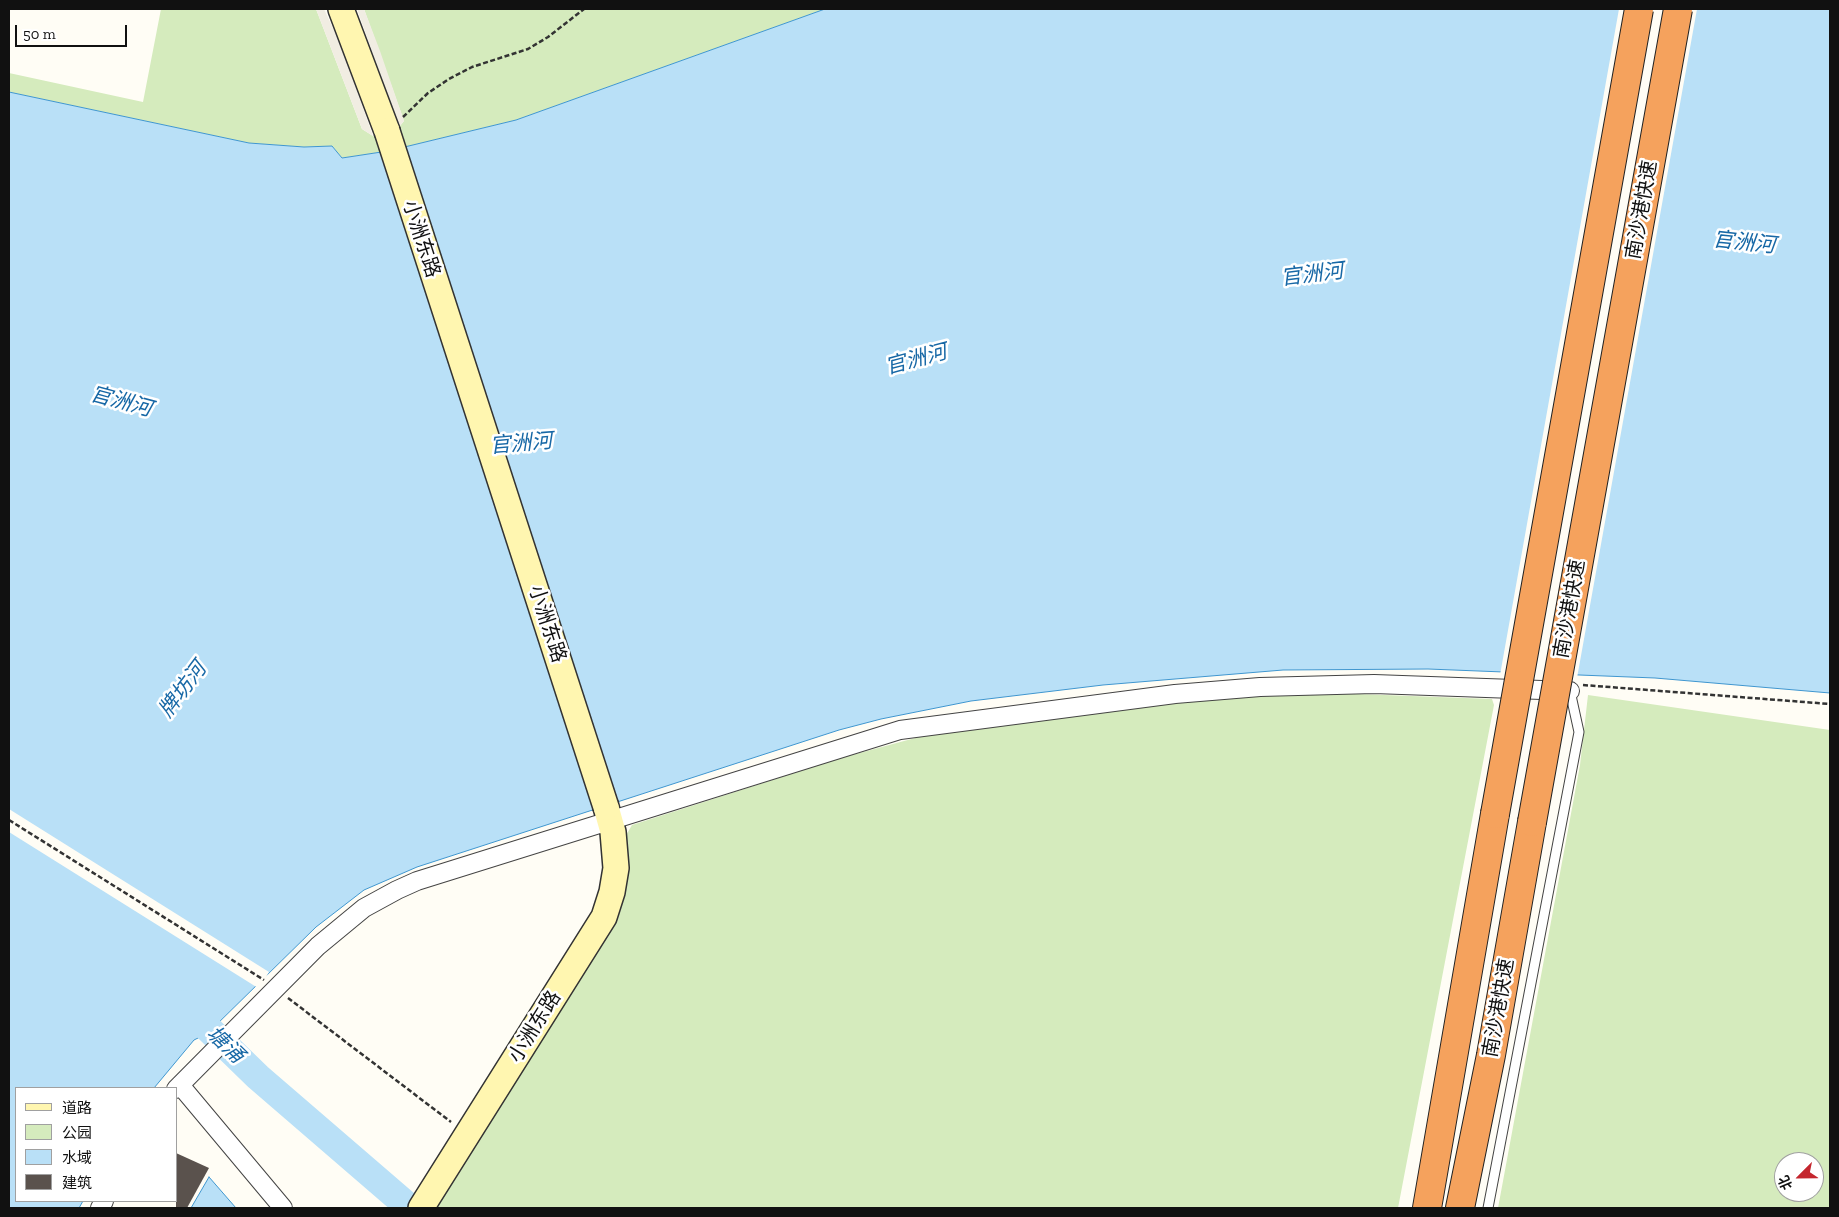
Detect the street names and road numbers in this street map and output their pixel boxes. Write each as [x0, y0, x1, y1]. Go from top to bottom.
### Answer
street label: 南沙港快速 [1621, 159, 1663, 261]
street label: 小洲东路 [397, 197, 445, 281]
street label: 南沙港快速 [1549, 558, 1591, 660]
street label: 小洲东路 [523, 582, 571, 666]
street label: 南沙港快速 [1478, 957, 1520, 1059]
street label: 小洲东路 [504, 987, 566, 1067]

